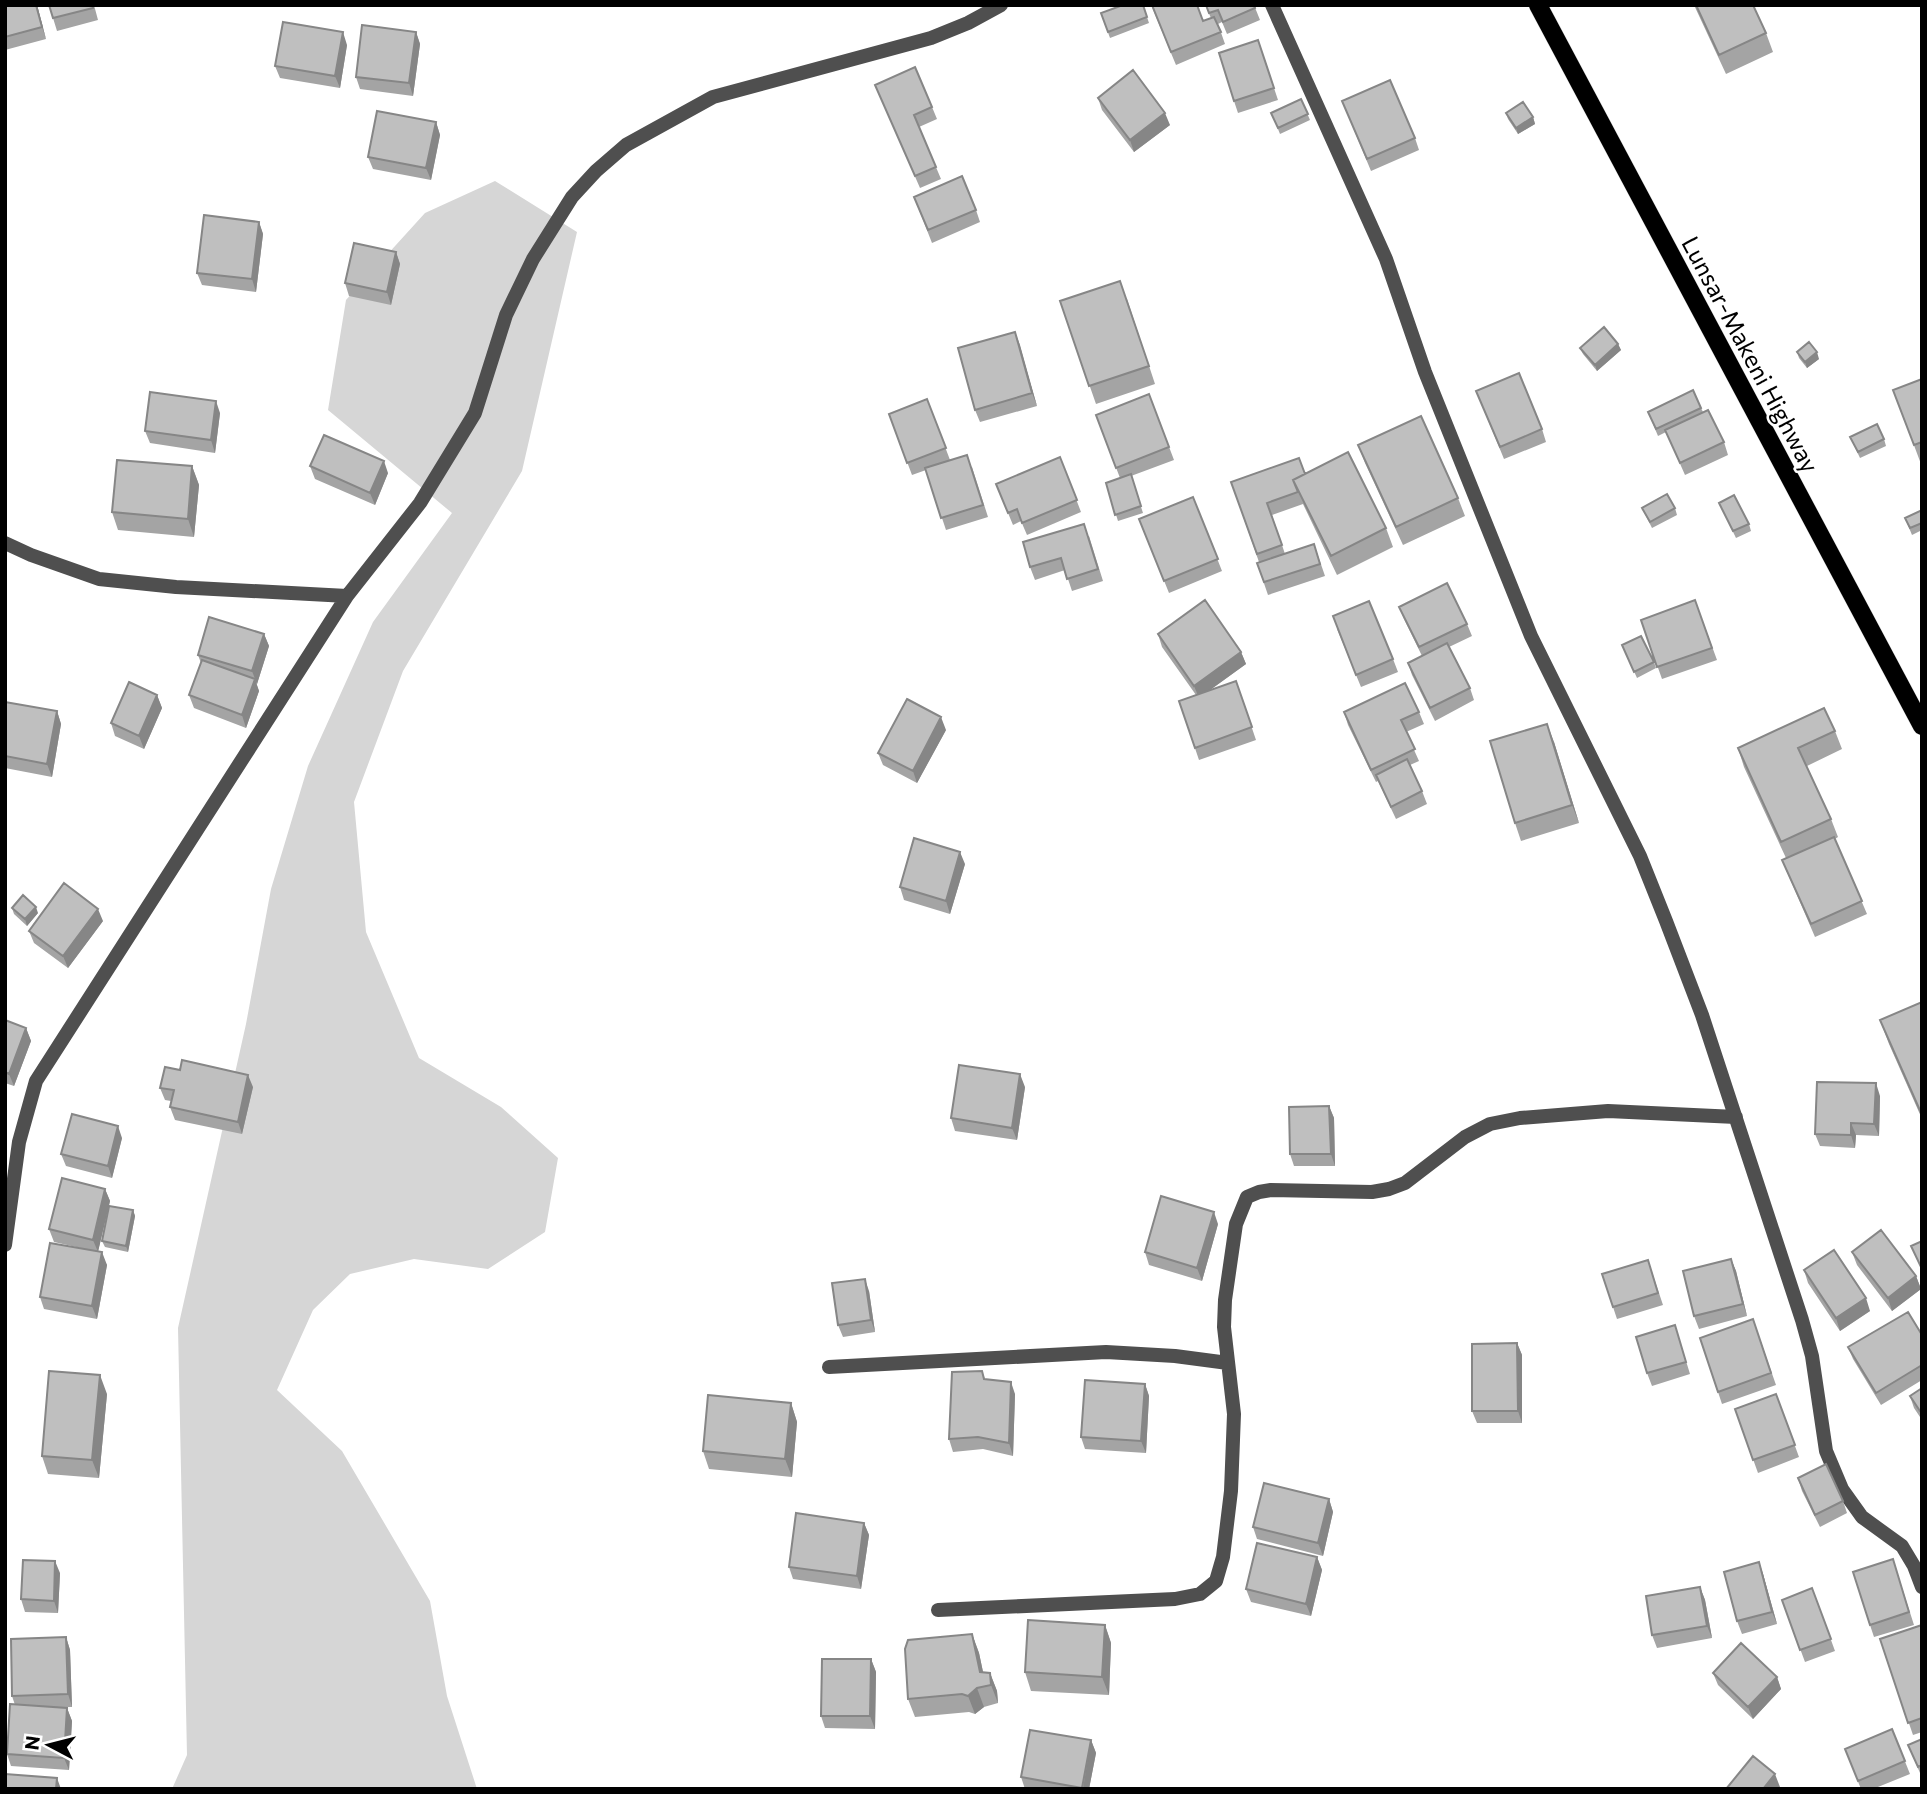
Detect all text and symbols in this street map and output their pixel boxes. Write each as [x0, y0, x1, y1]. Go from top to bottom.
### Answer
street label: Lunsar-Makeni Highway [1676, 231, 1826, 477]
north arrow [14, 1710, 84, 1780]
text: N [19, 1734, 44, 1751]

